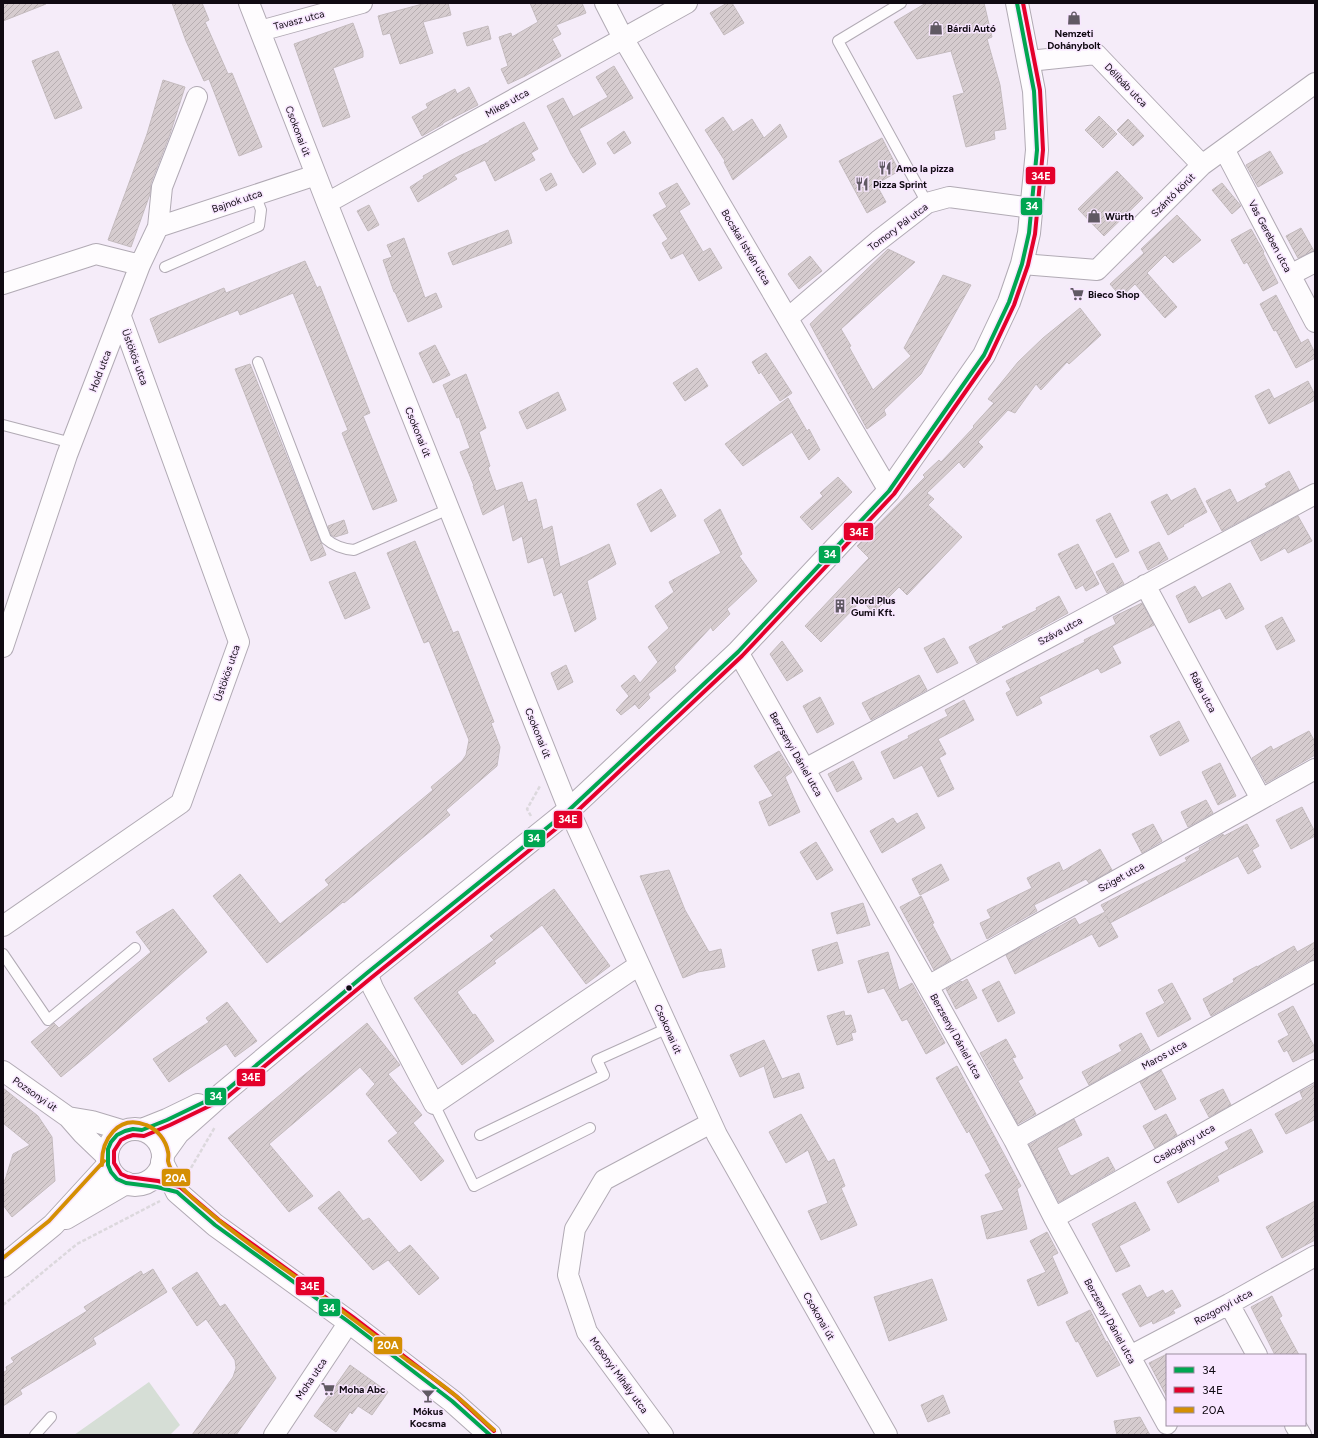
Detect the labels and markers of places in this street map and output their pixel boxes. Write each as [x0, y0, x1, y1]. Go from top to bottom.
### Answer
shop icon: Nemzeti Dohánybolt [1066, 10, 1082, 26]
shop icon: Bárdi Autó [928, 20, 944, 36]
place label: Bárdi Autó [947, 22, 996, 35]
place label: Nemzeti Dohánybolt [1047, 27, 1101, 52]
restaurant icon: Amo la pizza [877, 160, 893, 176]
place label: Amo la pizza [896, 162, 954, 175]
restaurant icon: Pizza Sprint [854, 176, 870, 192]
place label: Pizza Sprint [873, 178, 927, 191]
shop icon: Würth [1086, 208, 1102, 224]
place label: Würth [1105, 210, 1134, 223]
supermarket icon: Bieco Shop [1069, 286, 1085, 302]
place label: Bieco Shop [1088, 288, 1140, 301]
place label: Nord Plus Gumi Kft. [851, 594, 896, 619]
building icon: Nord Plus Gumi Kft. [832, 598, 848, 614]
unlabelled marker [344, 983, 354, 993]
supermarket icon: Moha Abc [320, 1381, 336, 1397]
place label: Moha Abc [339, 1383, 386, 1396]
bar icon: Mókus Kocsma [420, 1388, 436, 1404]
place label: Mókus Kocsma [410, 1405, 446, 1430]

